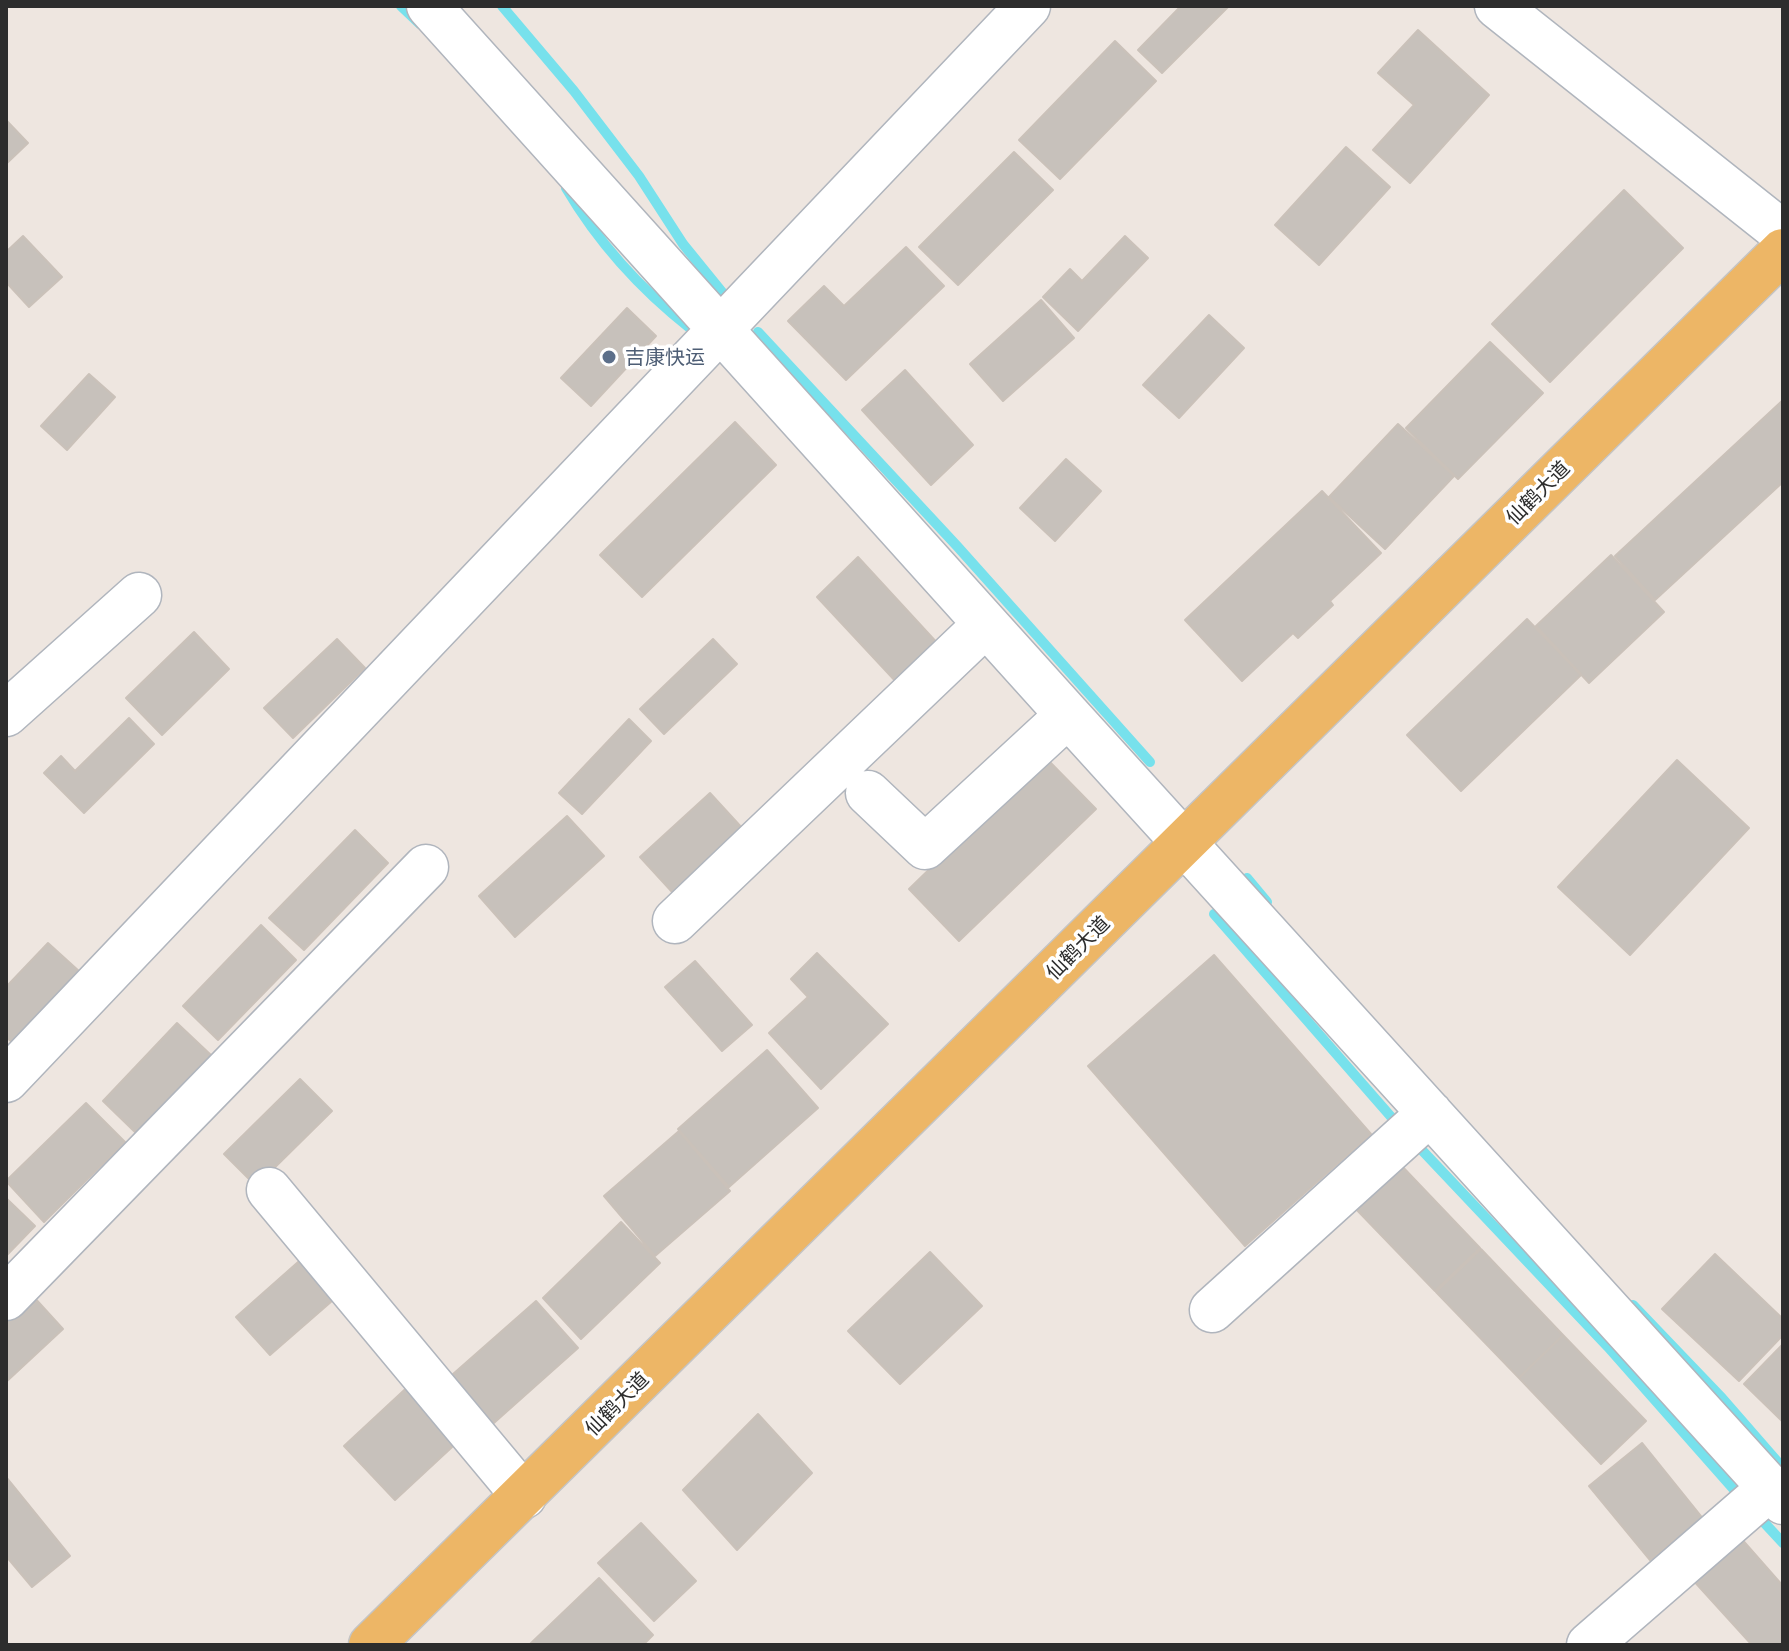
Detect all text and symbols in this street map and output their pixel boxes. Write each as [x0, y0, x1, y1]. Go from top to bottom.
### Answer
place label: 吉康快运 [625, 345, 705, 369]
marker: 吉康快运 [600, 348, 618, 366]
street label: 仙鹤大道 [1501, 456, 1575, 530]
street label: 仙鹤大道 [1041, 911, 1115, 985]
street label: 仙鹤大道 [580, 1367, 654, 1441]

